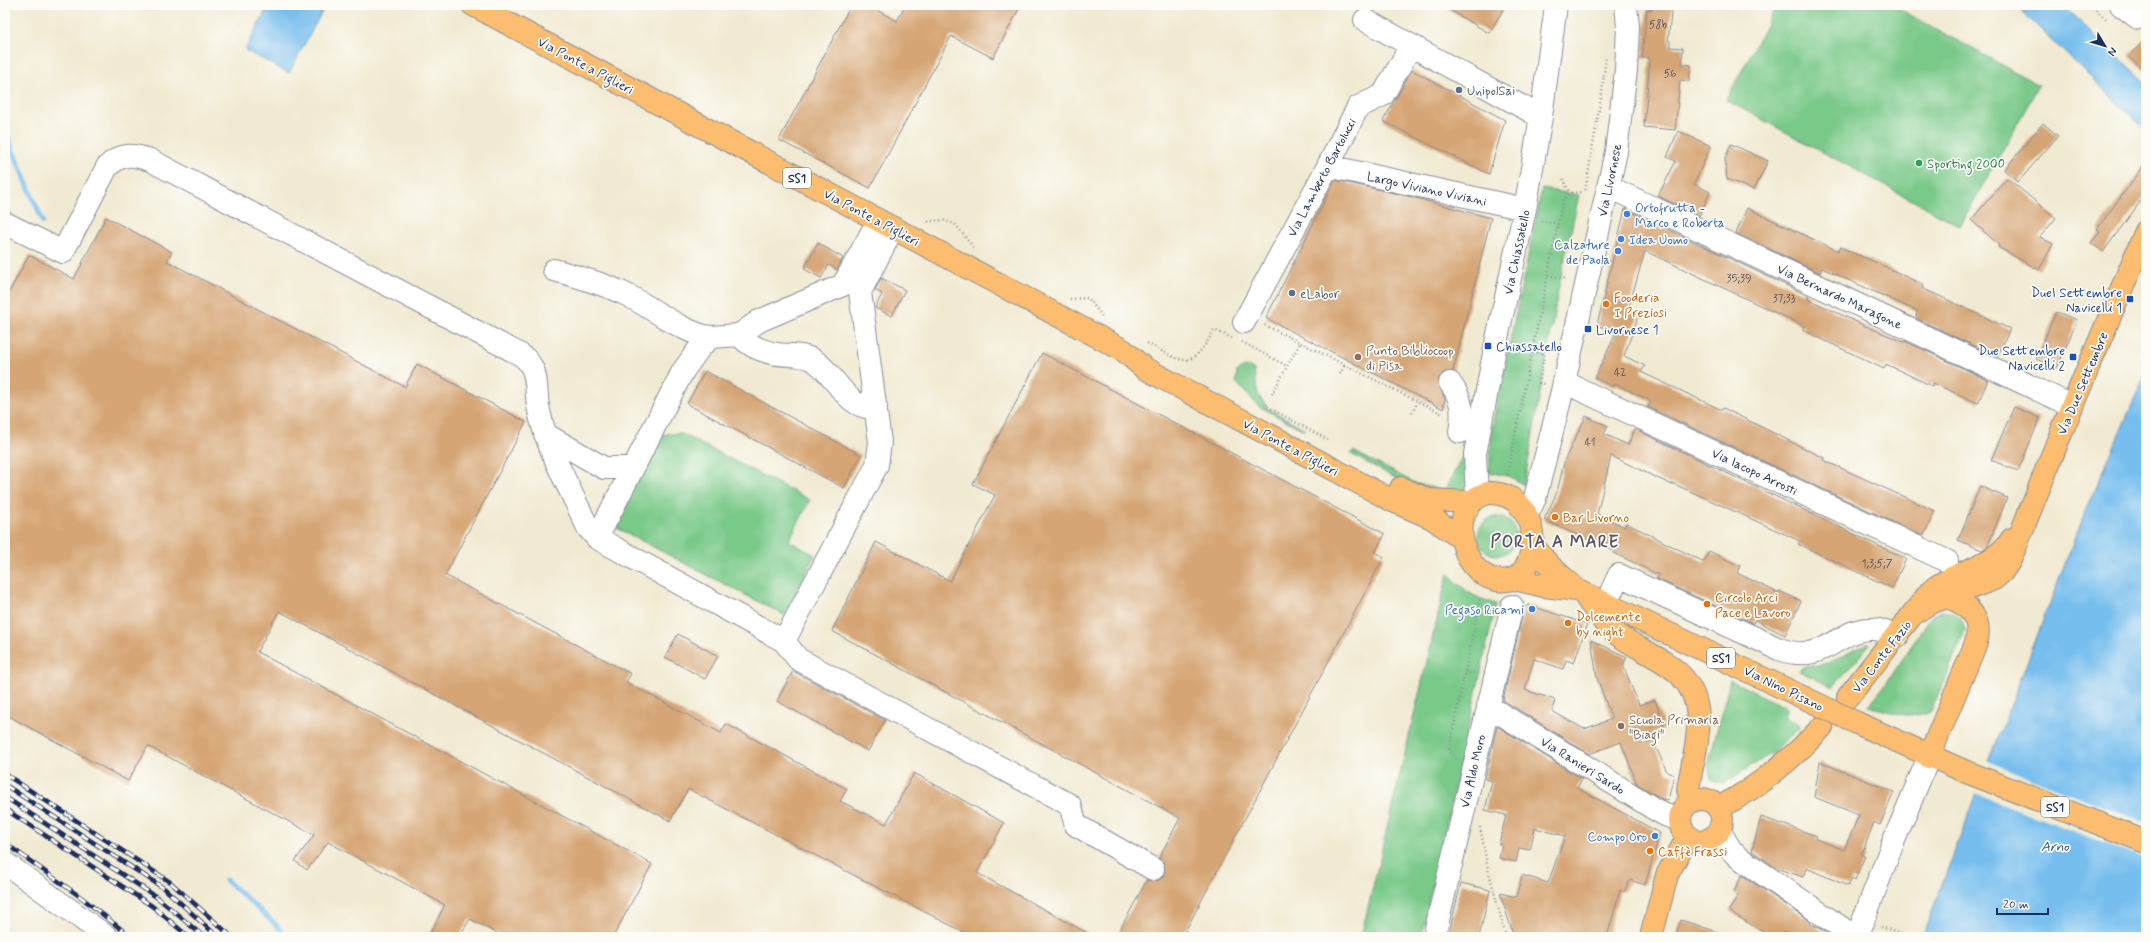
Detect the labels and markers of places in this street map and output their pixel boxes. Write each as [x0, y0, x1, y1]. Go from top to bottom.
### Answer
place label: UnipolSai [1467, 83, 1515, 100]
marker: UnipolSai [1454, 85, 1464, 95]
place label: Sporting 2000 [1927, 156, 2005, 175]
marker: Sporting 2000 [1914, 158, 1924, 168]
place label: Ortofrutta - Marco e Roberta [1635, 200, 1725, 232]
marker: Ortofrutta - Marco e Roberta [1622, 209, 1632, 219]
place label: Idea Uomo [1629, 232, 1688, 249]
marker: Idea Uomo [1616, 234, 1626, 244]
place label: Calzature de Paola [1554, 237, 1610, 269]
marker: Calzature de Paola [1613, 246, 1623, 256]
place label: DueI Settembre Navicelli 1 [2031, 285, 2122, 317]
place label: eLabor [1300, 286, 1340, 303]
marker: eLabor [1287, 288, 1297, 298]
place label: Fooderia I Preziosi [1614, 290, 1667, 322]
marker: DueI Settembre Navicelli 1 [2125, 294, 2135, 304]
marker: Fooderia I Preziosi [1601, 299, 1611, 309]
place label: Livornese 1 [1596, 322, 1658, 339]
marker: Livornese 1 [1583, 324, 1593, 334]
place label: Chiassatello [1496, 339, 1562, 356]
marker: Chiassatello [1483, 341, 1493, 351]
place label: Punto Bibliocoop di Pisa [1366, 343, 1454, 375]
place label: Due Settembre Navicelli 2 [1978, 343, 2066, 375]
marker: Punto Bibliocoop di Pisa [1353, 352, 1363, 362]
marker: Due Settembre Navicelli 2 [2068, 352, 2078, 362]
place label: Bar Livorno [1563, 510, 1629, 527]
marker: Bar Livorno [1550, 512, 1560, 522]
place label: Circolo Arci Pace e Lavoro [1715, 590, 1791, 622]
marker: Circolo Arci Pace e Lavoro [1702, 599, 1712, 609]
place label: Pegaso Ricami [1445, 602, 1524, 621]
marker: Pegaso Ricami [1527, 604, 1537, 614]
place label: Dolcemente by night [1576, 609, 1641, 641]
marker: Dolcemente by night [1563, 618, 1573, 628]
place label: Scuola Primaria "Biagi" [1629, 712, 1719, 746]
marker: Scuola Primaria "Biagi" [1616, 721, 1626, 731]
place label: Compo Oro [1588, 829, 1647, 846]
marker: Compo Oro [1650, 831, 1660, 841]
place label: Caffè Frassi [1658, 844, 1727, 861]
marker: Caffè Frassi [1645, 846, 1655, 856]

